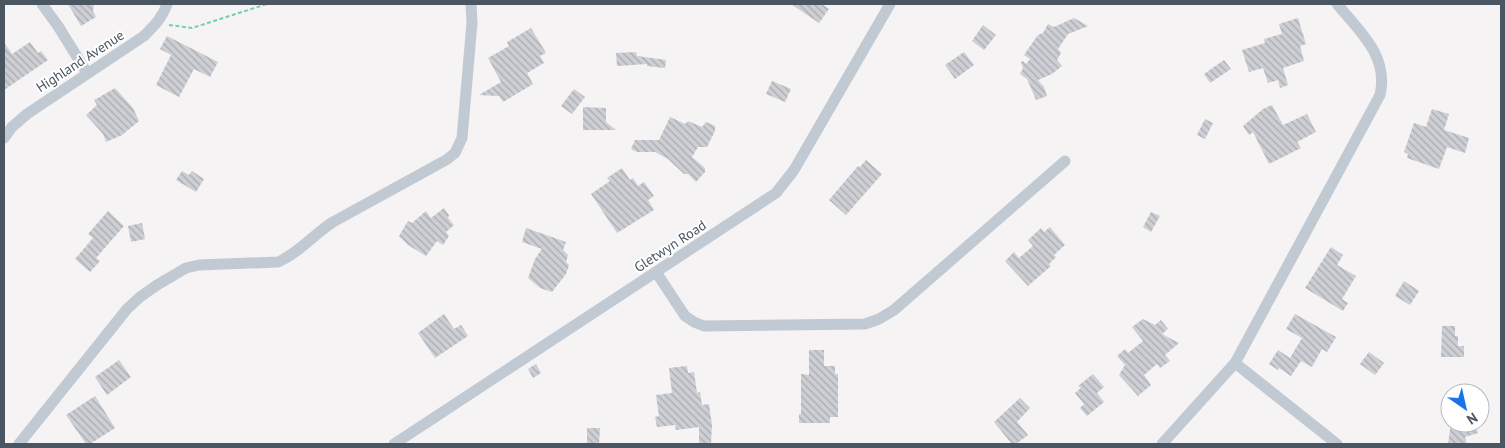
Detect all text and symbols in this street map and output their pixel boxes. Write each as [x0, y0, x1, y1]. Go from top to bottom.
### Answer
street label: Highland Avenue [33, 26, 127, 96]
street label: Gletwyn Road [631, 216, 709, 276]
north arrow [1440, 383, 1490, 433]
text: N [1463, 409, 1481, 429]

